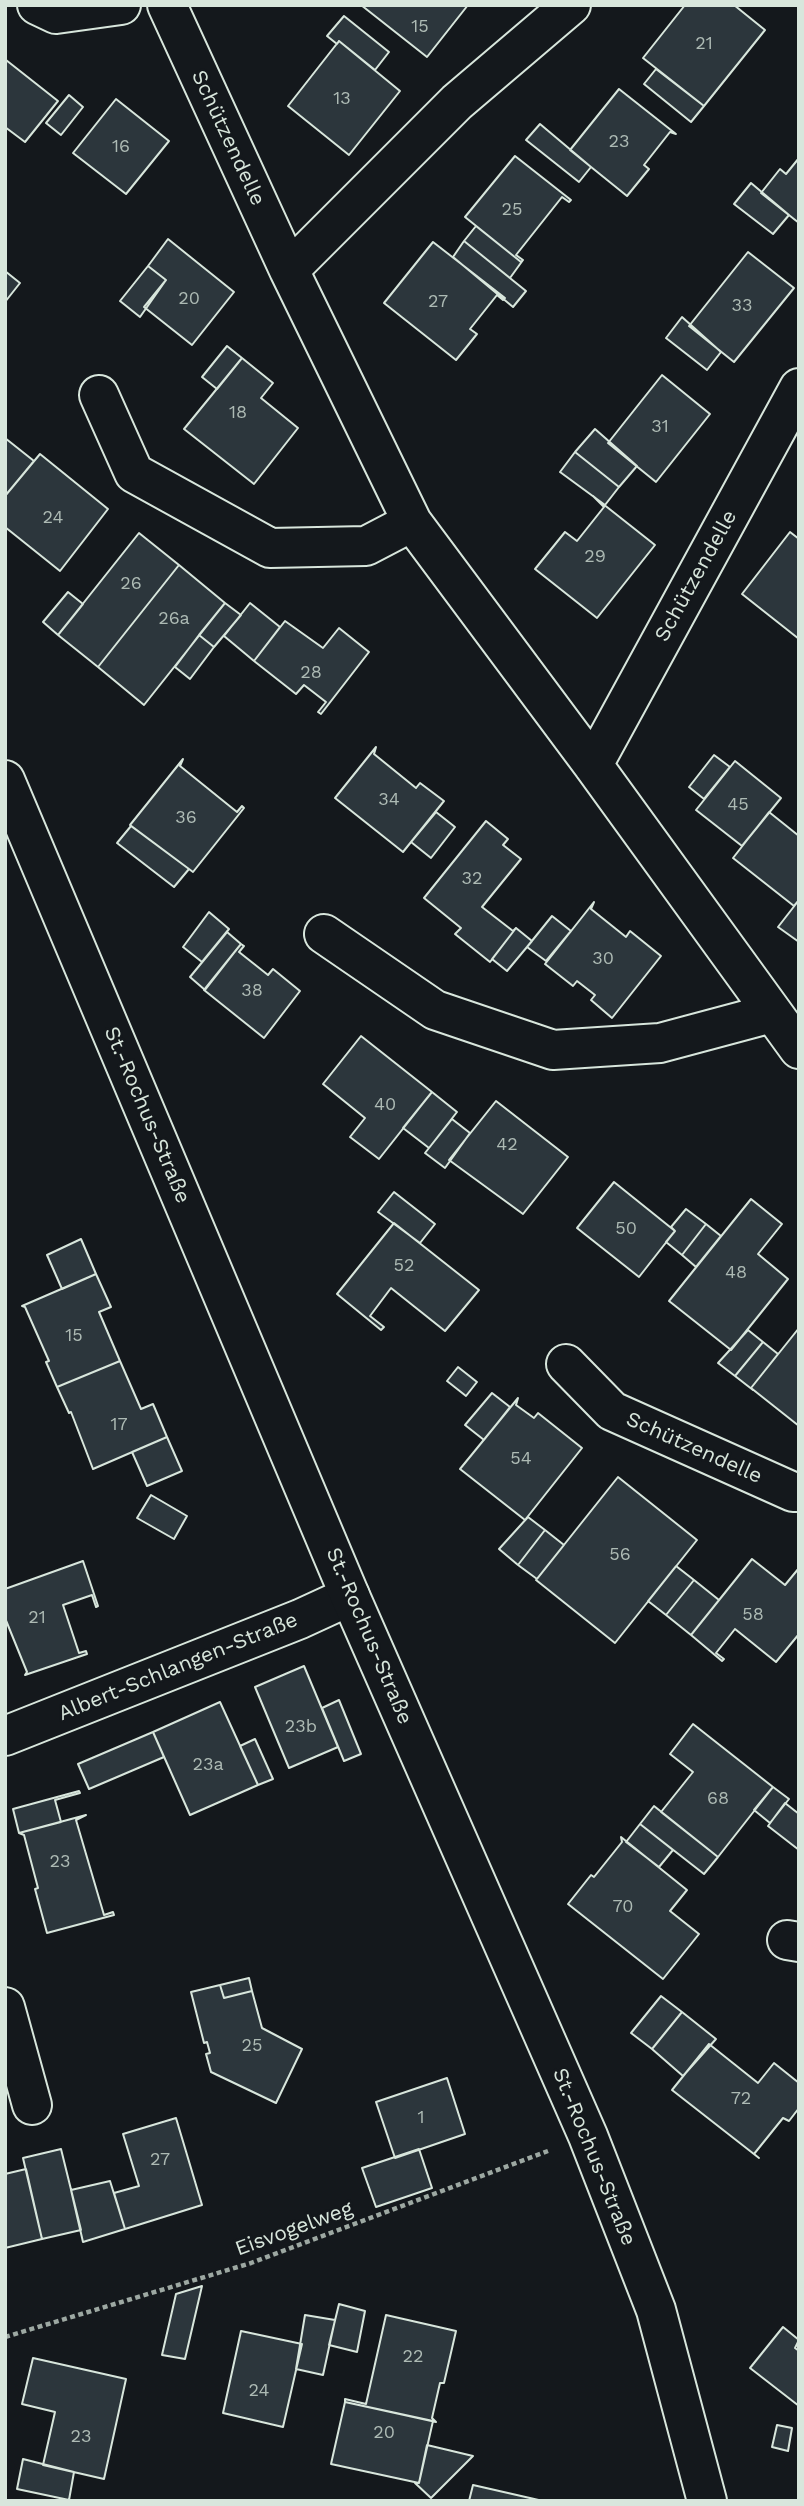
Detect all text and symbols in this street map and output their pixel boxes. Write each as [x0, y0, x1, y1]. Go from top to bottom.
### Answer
house number: 15 [411, 16, 429, 38]
house number: 21 [695, 33, 713, 55]
street label: Schützendelle [186, 66, 270, 210]
house number: 13 [333, 88, 351, 110]
house number: 23 [609, 131, 629, 153]
house number: 16 [112, 136, 130, 158]
house number: 25 [502, 199, 522, 221]
house number: 20 [178, 288, 200, 310]
house number: 27 [428, 291, 448, 313]
house number: 33 [732, 295, 752, 317]
house number: 18 [229, 402, 247, 424]
house number: 31 [651, 416, 669, 438]
street label: Schützendelle [649, 506, 743, 646]
house number: 24 [43, 507, 63, 529]
house number: 29 [584, 546, 606, 568]
house number: 26 [120, 573, 142, 595]
house number: 26a [158, 608, 190, 630]
house number: 28 [300, 662, 322, 684]
house number: 34 [378, 789, 400, 811]
house number: 45 [727, 794, 749, 816]
house number: 36 [175, 807, 197, 829]
house number: 32 [462, 868, 482, 890]
house number: 30 [592, 948, 614, 970]
house number: 38 [241, 980, 263, 1002]
street label: St.-Rochus-Straße [98, 1023, 196, 1207]
house number: 40 [374, 1094, 396, 1116]
house number: 42 [496, 1134, 518, 1156]
house number: 50 [615, 1218, 637, 1240]
house number: 52 [394, 1255, 414, 1277]
house number: 48 [725, 1262, 747, 1284]
house number: 15 [65, 1325, 83, 1347]
street label: Schützendelle [622, 1407, 766, 1489]
house number: 17 [110, 1414, 128, 1436]
house number: 54 [510, 1448, 532, 1470]
street label: St.-Rochus-Straße [320, 1544, 418, 1728]
house number: 56 [609, 1544, 631, 1566]
house number: 58 [742, 1604, 764, 1626]
house number: 21 [28, 1607, 46, 1629]
street label: Albert-Schlangen-Straße [55, 1607, 301, 1727]
house number: 23b [285, 1716, 317, 1738]
house number: 23a [192, 1754, 224, 1776]
house number: 68 [707, 1788, 729, 1810]
house number: 23 [50, 1851, 70, 1873]
house number: 70 [613, 1896, 633, 1918]
house number: 25 [242, 2035, 262, 2057]
street label: St.-Rochus-Straße [547, 2064, 641, 2250]
house number: 72 [731, 2088, 751, 2110]
house number: 1 [417, 2107, 425, 2129]
house number: 27 [150, 2149, 170, 2171]
street label: Eisvogelweg [232, 2196, 356, 2262]
house number: 22 [403, 2346, 423, 2368]
house number: 24 [249, 2380, 269, 2402]
house number: 20 [373, 2422, 395, 2444]
house number: 23 [71, 2426, 91, 2448]

